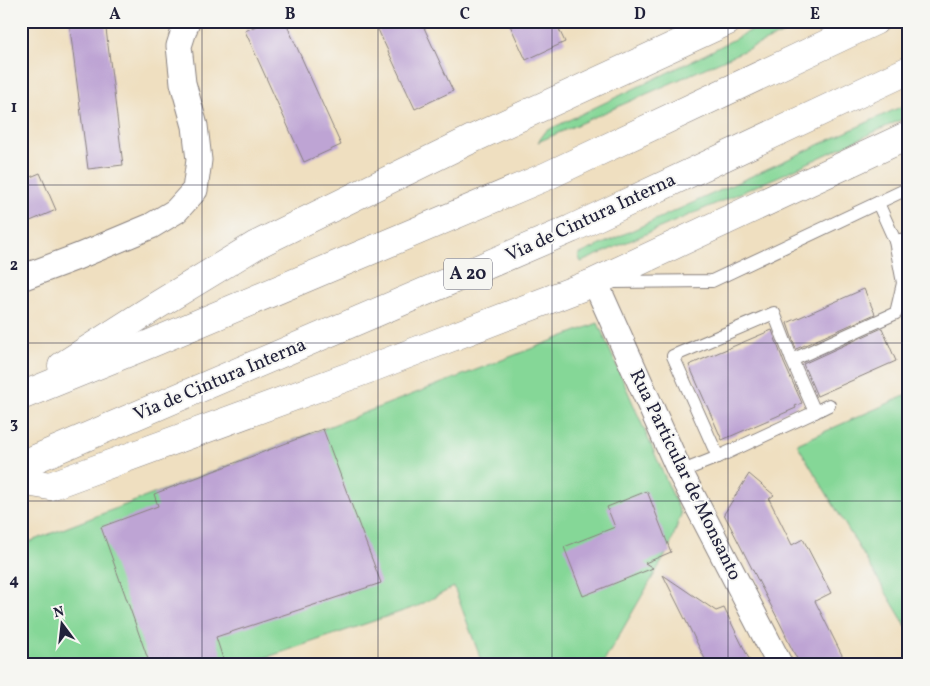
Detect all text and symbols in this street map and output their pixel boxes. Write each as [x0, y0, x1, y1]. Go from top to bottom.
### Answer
text: A [109, 4, 121, 26]
text: B [285, 4, 296, 26]
text: C [460, 4, 470, 26]
text: D [634, 4, 646, 26]
text: E [810, 4, 820, 26]
text: 1 [11, 97, 17, 119]
street label: Via de Cintura Interna [502, 167, 680, 269]
text: 2 [10, 255, 18, 277]
road number: A 20 [444, 258, 492, 290]
street label: Via de Cintura Interna [130, 332, 310, 428]
street label: Rua Particular de Monsanto [623, 365, 747, 585]
text: 3 [10, 413, 18, 435]
text: 4 [9, 570, 19, 592]
north arrow [38, 598, 88, 648]
text: N [52, 602, 66, 623]

